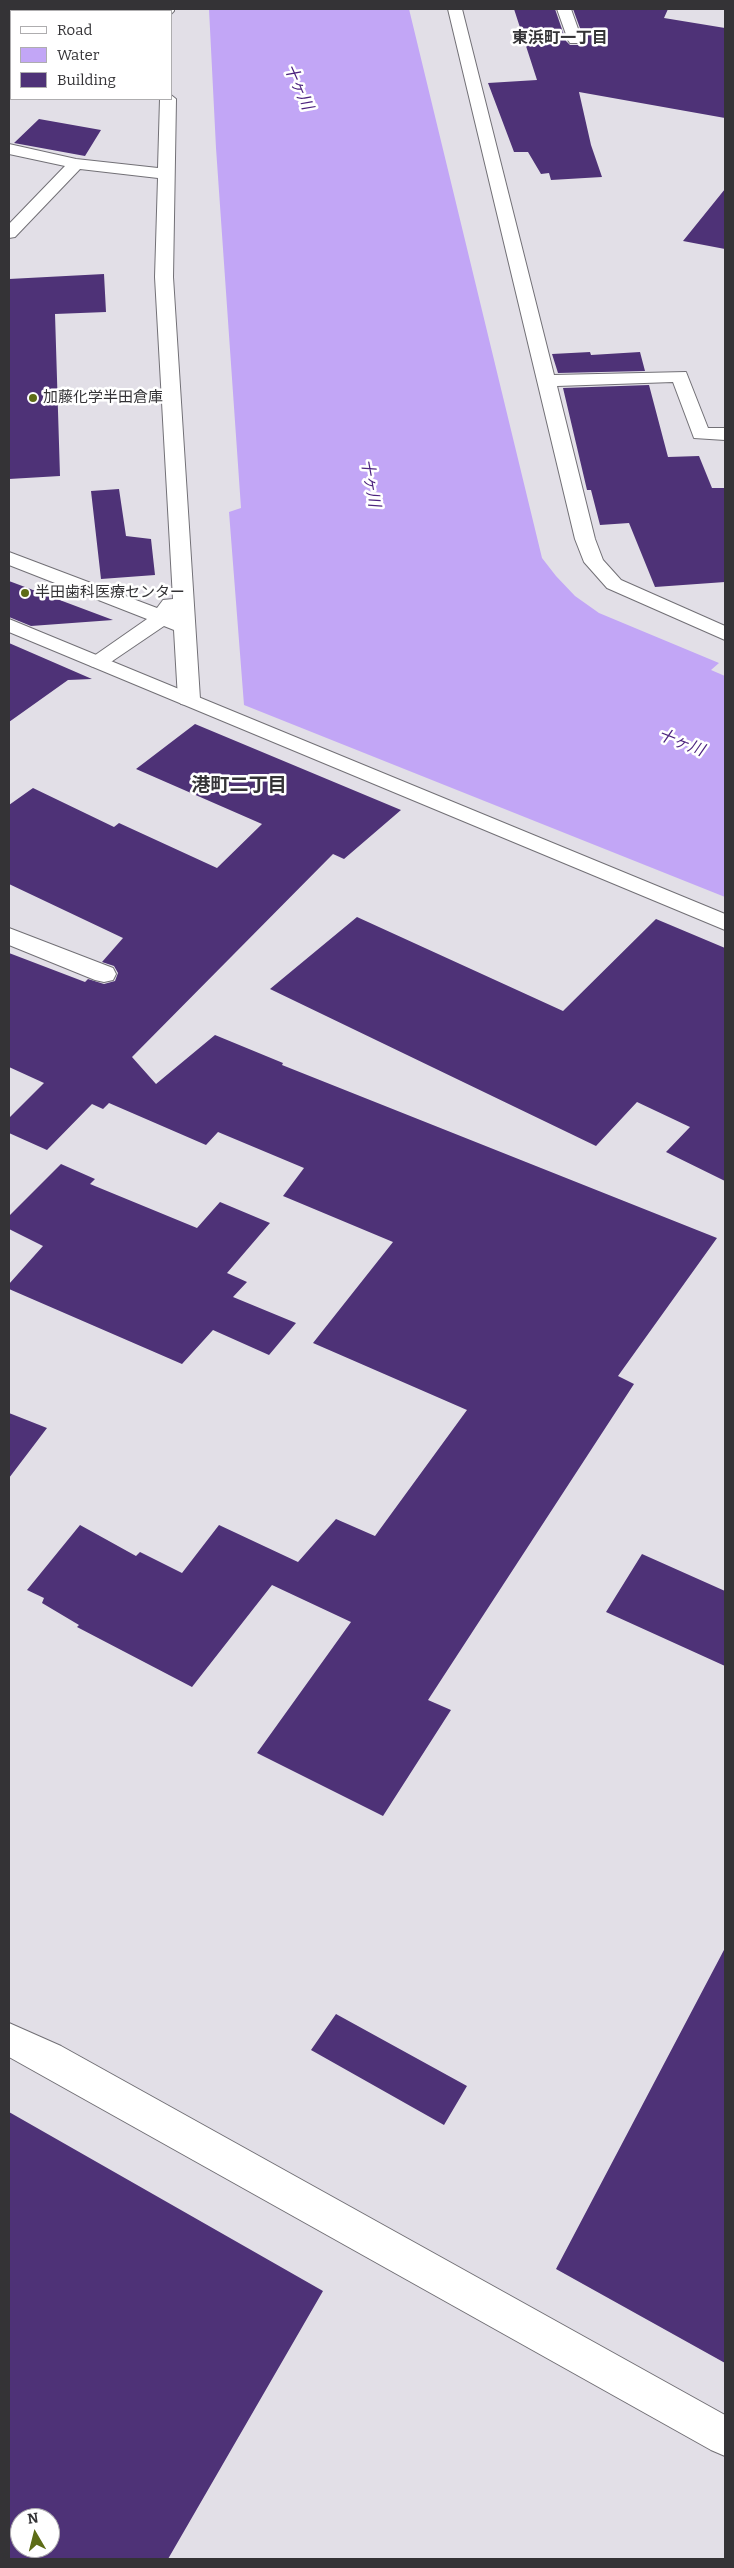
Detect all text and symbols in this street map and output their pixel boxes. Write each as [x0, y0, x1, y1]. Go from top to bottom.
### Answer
legend [10, 10, 172, 100]
text: Road [57, 21, 92, 39]
district label: 東浜町一丁目 [512, 29, 608, 49]
text: Water [57, 46, 99, 64]
water label: 十ヶ川 [279, 61, 317, 113]
text: Building [57, 71, 116, 89]
place label: 加藤化学半田倉庫 [43, 389, 163, 407]
marker: 加藤化学半田倉庫 [27, 392, 39, 404]
water label: 十ヶ川 [356, 458, 384, 508]
place label: 半田歯科医療センター [35, 584, 185, 602]
marker: 半田歯科医療センター [19, 587, 31, 599]
water label: 十ヶ川 [655, 725, 707, 761]
district label: 港町二丁目 [192, 775, 286, 797]
north arrow [10, 2508, 60, 2558]
text: N [26, 2509, 40, 2528]

